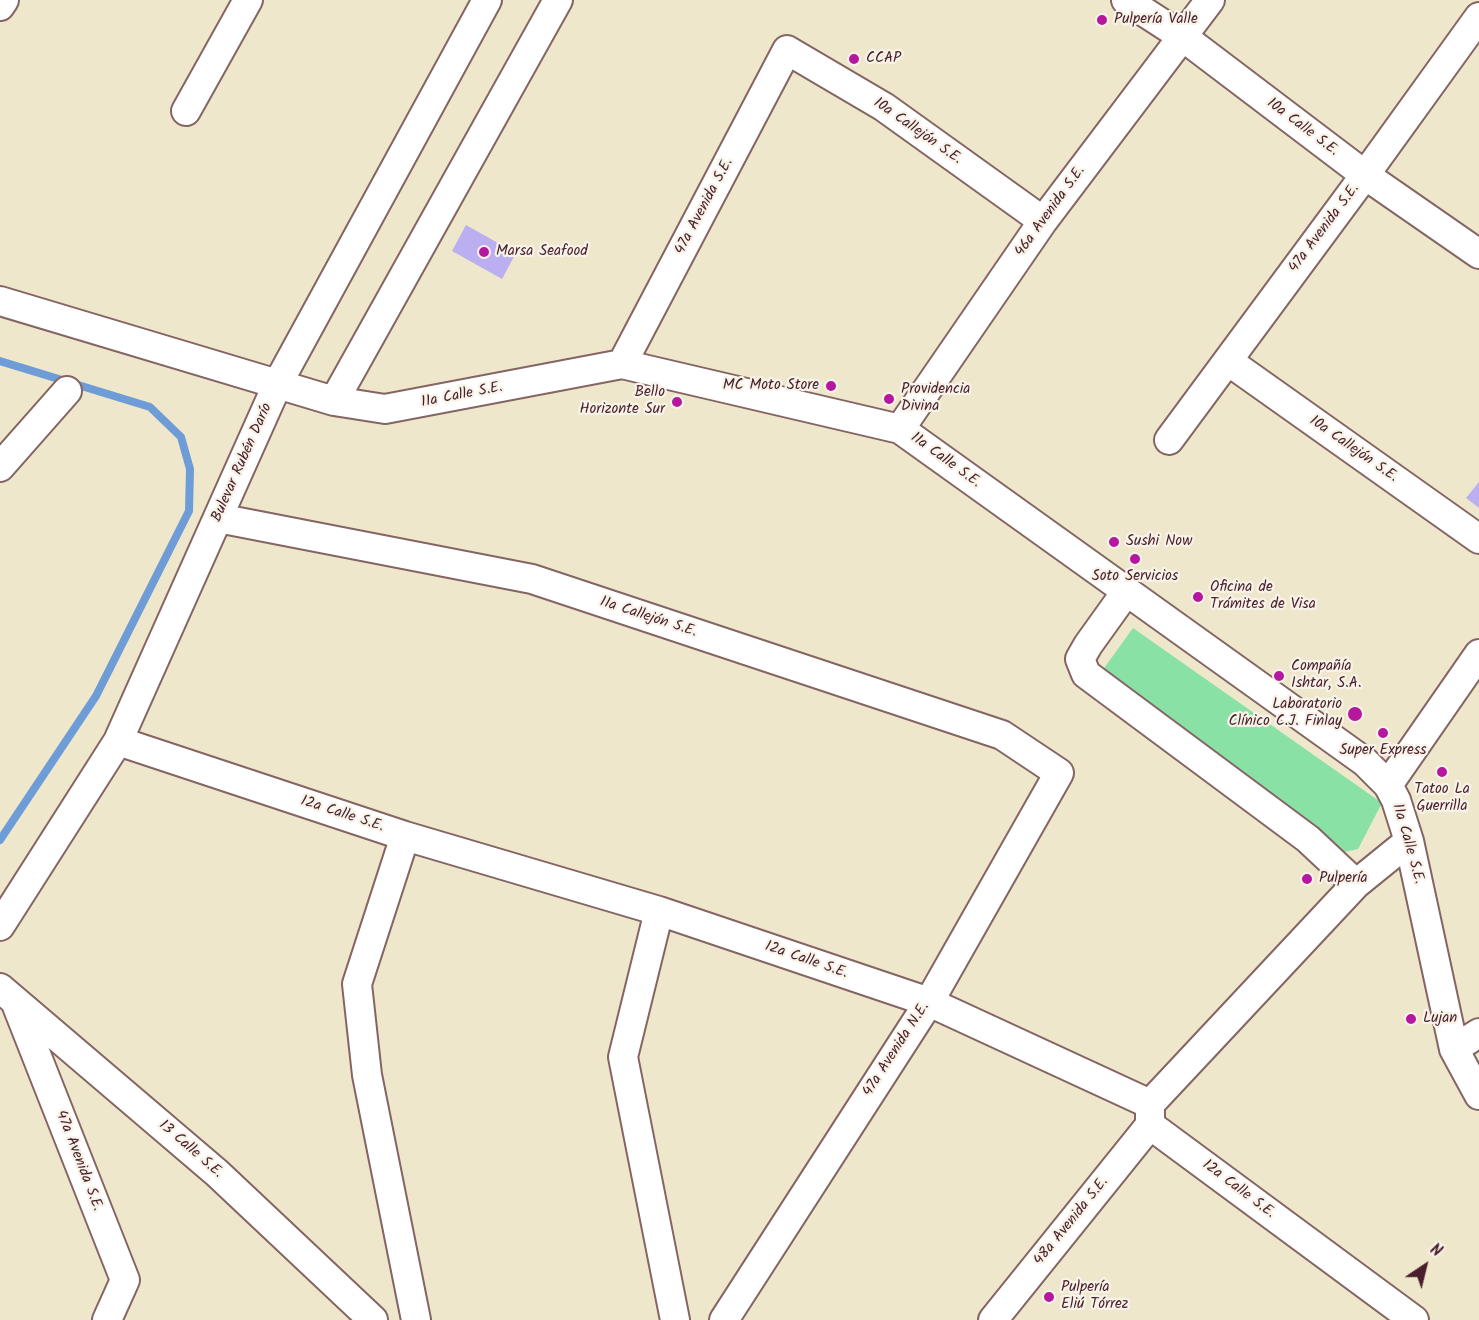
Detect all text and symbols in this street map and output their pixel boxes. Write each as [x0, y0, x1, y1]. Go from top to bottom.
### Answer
place label: Pulpería Valle [1114, 11, 1198, 29]
marker: Pulpería Valle [1095, 13, 1109, 27]
place label: CCAP [866, 50, 901, 68]
marker: CCAP [847, 52, 861, 66]
street label: 10a Callejón S.E. [869, 95, 965, 169]
street label: 10a Calle S.E. [1263, 95, 1341, 161]
street label: 47a Avenida S.E. [672, 156, 738, 258]
street label: 46a Avenida S.E. [1012, 163, 1090, 261]
street label: 47a Avenida S.E. [1286, 181, 1364, 277]
place label: Marsa Seafood [496, 243, 588, 261]
marker: Marsa Seafood [477, 245, 491, 259]
place label: MC Moto Store [723, 377, 819, 395]
street label: 11a Calle S.E. [420, 379, 504, 413]
marker: MC Moto Store [824, 379, 838, 393]
place label: Providencia Divina [901, 381, 970, 416]
place label: Bello Horizonte Sur [580, 384, 665, 419]
marker: Providencia Divina [882, 392, 896, 406]
marker: Bello Horizonte Sur [670, 395, 684, 409]
street label: Bulevar Rubén Darío [209, 401, 277, 525]
street label: 10a Callejón S.E. [1305, 413, 1401, 487]
street label: 11a Calle S.E. [906, 429, 984, 493]
place label: Sushi Now [1126, 533, 1192, 551]
marker: Sushi Now [1107, 535, 1121, 549]
marker: Soto Servicios [1128, 552, 1142, 566]
place label: Soto Servicios [1092, 568, 1178, 586]
place label: Oficina de Trámites de Visa [1210, 579, 1316, 614]
marker: Oficina de Trámites de Visa [1191, 590, 1205, 604]
street label: 11a Callejón S.E. [597, 594, 699, 642]
place label: Compañía Ishtar, S.A. [1291, 658, 1362, 693]
marker: Compañía Ishtar, S.A. [1272, 669, 1286, 683]
place label: Laboratorio Clínico C.J. Finlay [1228, 696, 1342, 731]
marker: Laboratorio Clínico C.J. Finlay [1346, 705, 1364, 723]
marker: Super Express [1376, 726, 1390, 740]
place label: Super Express [1340, 742, 1426, 760]
marker: Tatoo La Guerrilla [1435, 765, 1449, 779]
place label: Tatoo La Guerrilla [1414, 781, 1470, 816]
street label: 12a Calle S.E. [298, 793, 386, 837]
street label: 11a Calle S.E. [1387, 802, 1427, 886]
place label: Pulpería [1319, 870, 1368, 888]
marker: Pulpería [1300, 872, 1314, 886]
street label: 12a Calle S.E. [762, 938, 850, 984]
street label: 47a Avenida N.E. [860, 1000, 934, 1100]
place label: Lujan [1423, 1010, 1457, 1028]
marker: Lujan [1404, 1012, 1418, 1026]
street label: 47a Avenida S.E. [51, 1108, 105, 1214]
street label: 13 Calle S.E. [154, 1117, 226, 1183]
street label: 12a Calle S.E. [1198, 1157, 1278, 1223]
street label: 48a Avenida S.E. [1031, 1174, 1113, 1270]
north arrow [1395, 1236, 1455, 1296]
text: N [1424, 1238, 1447, 1264]
place label: Pulpería Eliú Tórrez [1061, 1279, 1128, 1314]
marker: Pulpería Eliú Tórrez [1042, 1290, 1056, 1304]

